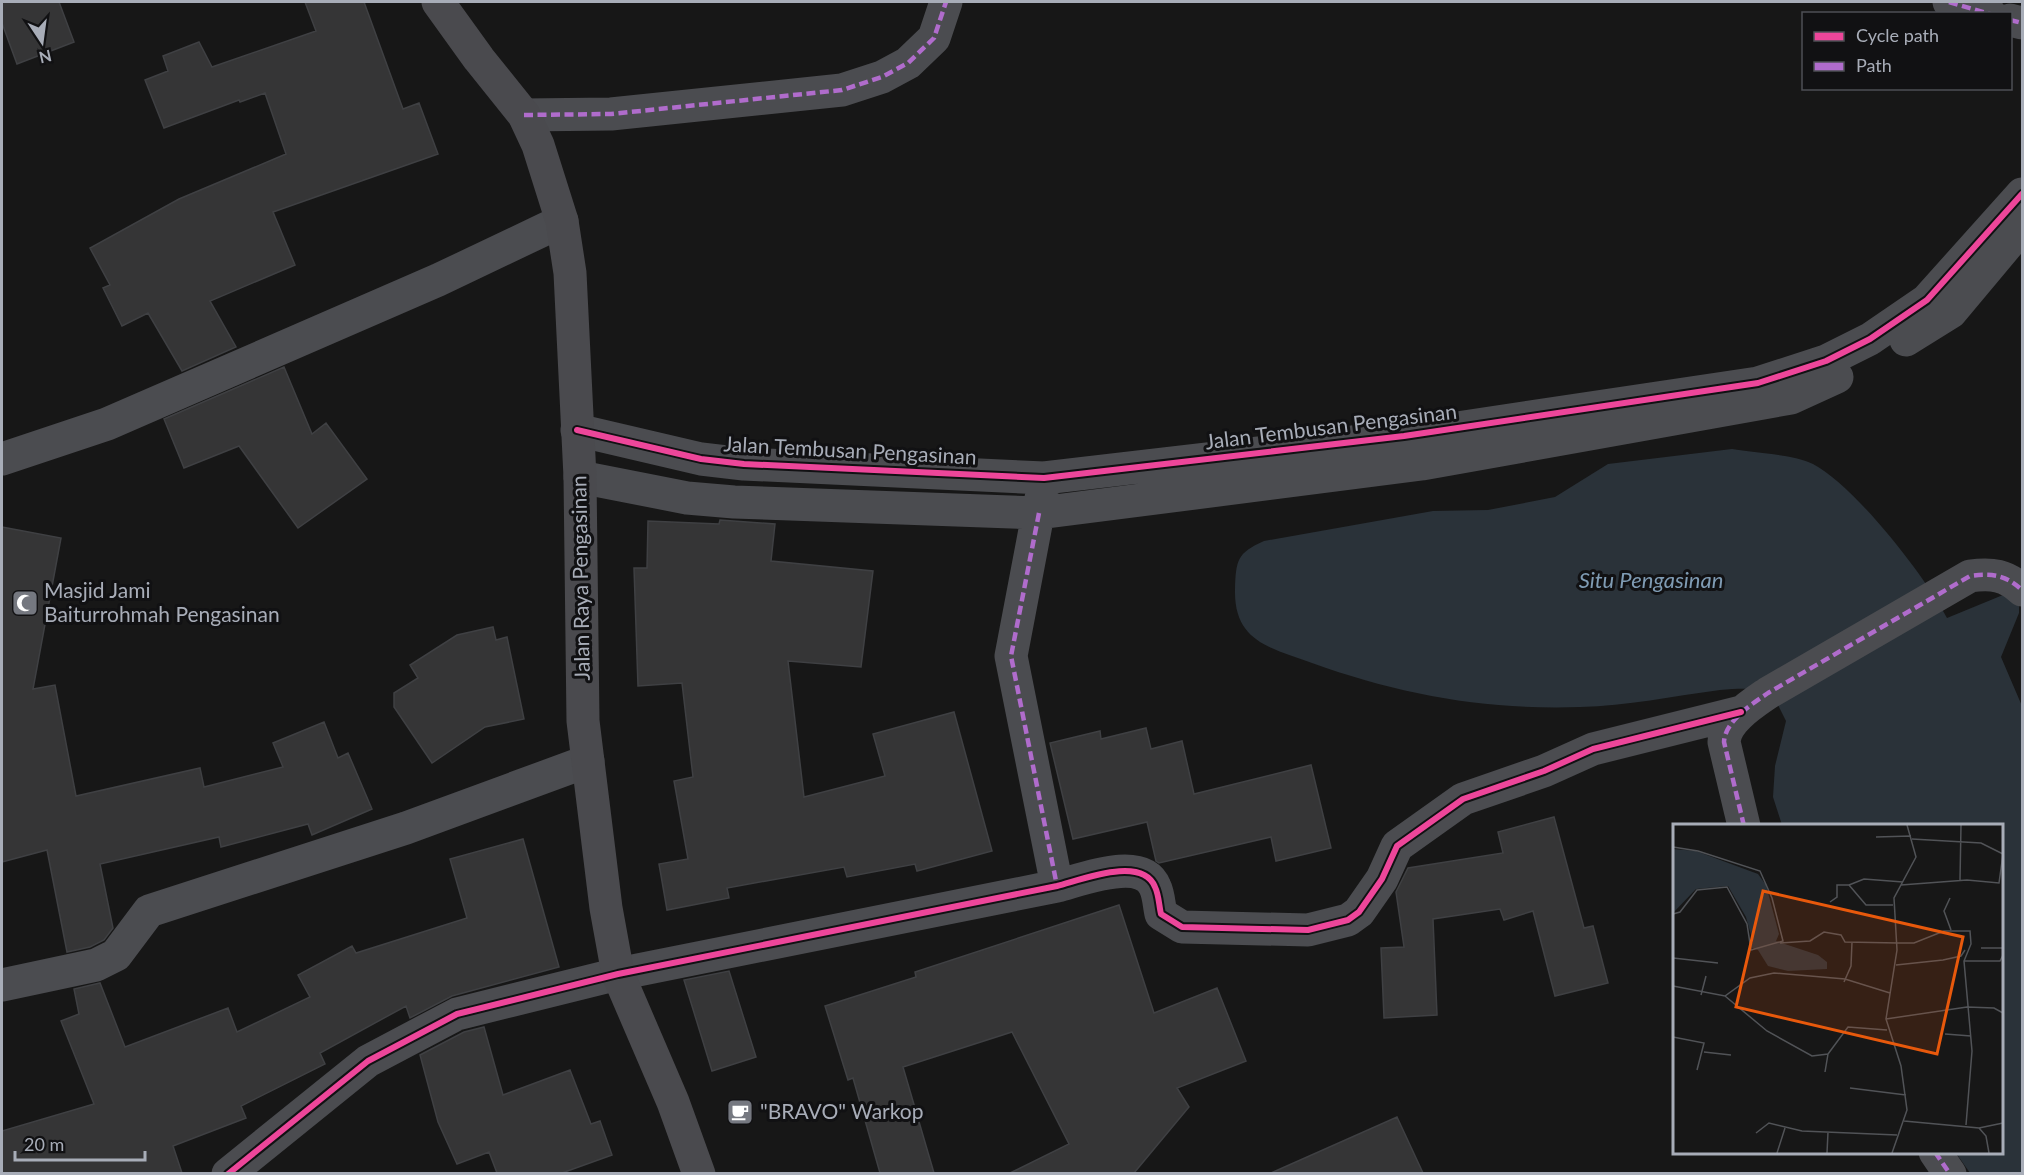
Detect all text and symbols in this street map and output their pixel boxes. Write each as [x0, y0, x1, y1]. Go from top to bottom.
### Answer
north arrow [12, 12, 72, 72]
legend [1802, 12, 2012, 90]
text: Cycle path [1856, 24, 1939, 46]
text: N [37, 46, 54, 68]
text: Path [1856, 54, 1892, 76]
street label: Jalan Tembusan Pengasinan [1204, 398, 1458, 453]
street label: Jalan Tembusan Pengasinan [723, 430, 977, 469]
street label: Jalan Raya Pengasinan [565, 475, 594, 681]
water label: Situ Pengasinan [1579, 566, 1723, 593]
place label: Masjid Jami Baiturrohmah Pengasinan [44, 577, 280, 626]
mosque icon: Masjid Jami Baiturrohmah Pengasinan [10, 588, 40, 618]
inset map [1673, 824, 2003, 1154]
cafe icon: "BRAVO" Warkop [725, 1097, 755, 1127]
place label: "BRAVO" Warkop [760, 1098, 923, 1123]
scale bar [15, 1124, 146, 1162]
text: 20 m [24, 1133, 64, 1155]

